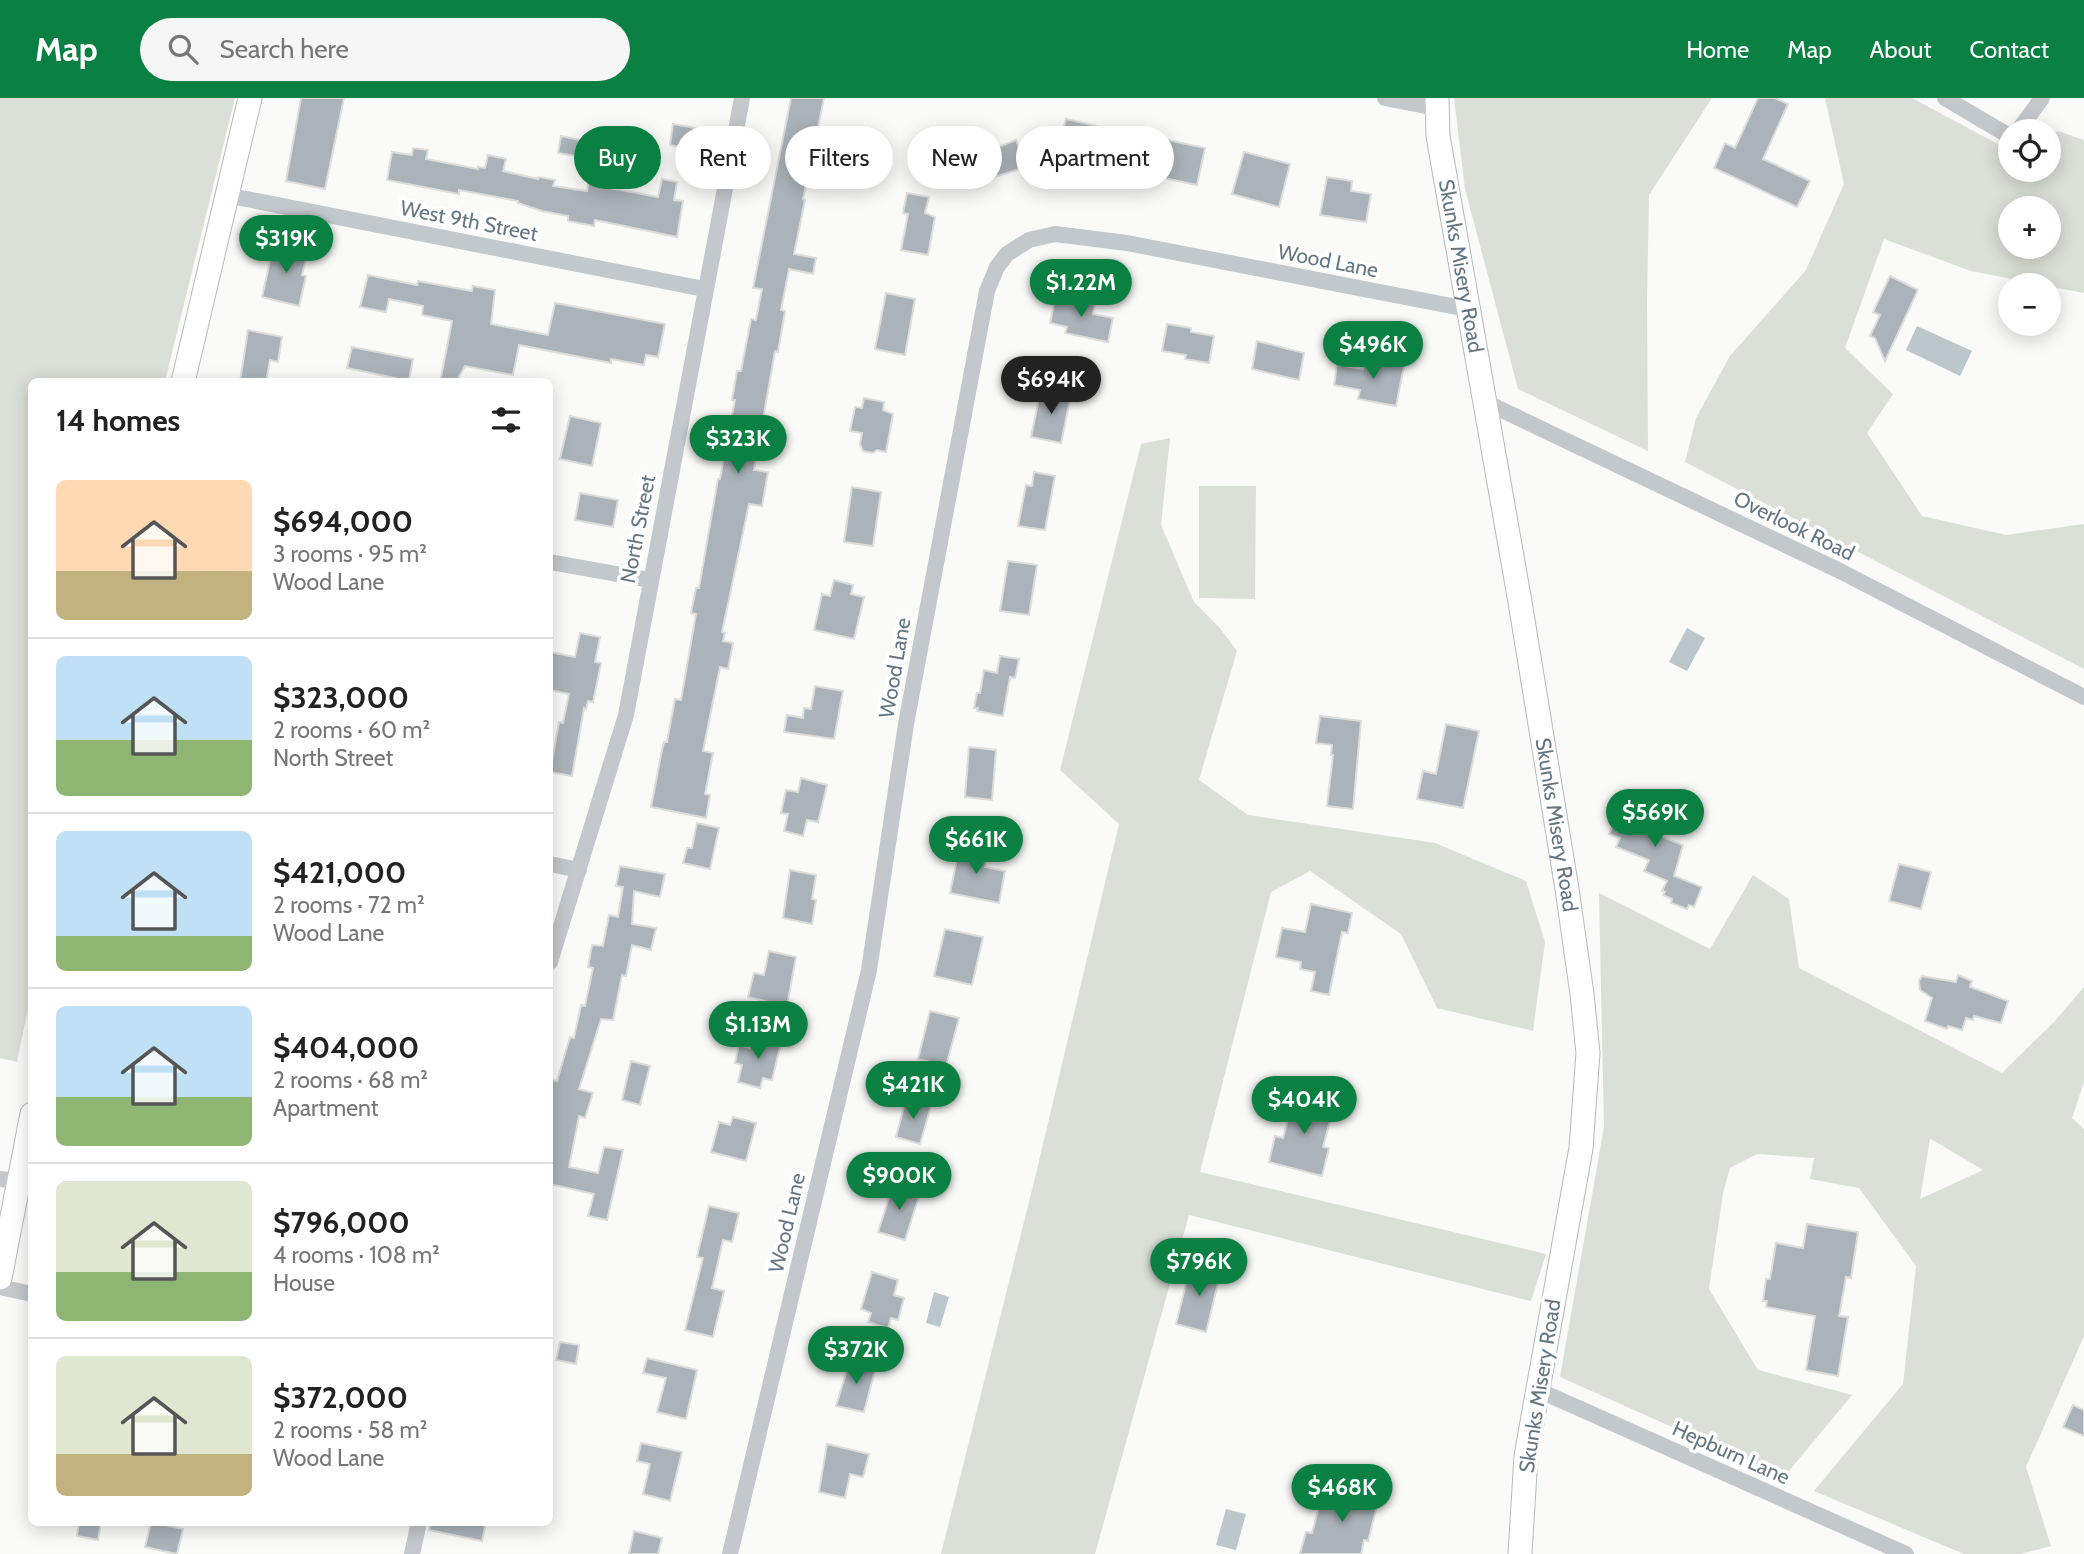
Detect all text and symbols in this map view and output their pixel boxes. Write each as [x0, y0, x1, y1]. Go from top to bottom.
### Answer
search box [140, 18, 630, 81]
text: Map [35, 29, 98, 69]
icon: search [164, 30, 202, 68]
text: Search here [220, 33, 349, 65]
text: Home [1686, 35, 1749, 64]
text: Map [1787, 35, 1832, 64]
text: About [1870, 35, 1932, 64]
text: Contact [1970, 35, 2049, 64]
map controls [1998, 119, 2061, 336]
button: locate [1998, 119, 2061, 182]
chip: Buy [574, 126, 661, 189]
chip: Rent [675, 126, 771, 189]
chip: Filters [785, 126, 893, 189]
chip: New [907, 126, 1002, 189]
chip: Apartment [1016, 126, 1174, 189]
street label: Skunks Misery Road [1434, 177, 1489, 354]
street label: West 9th Street [398, 195, 540, 246]
button: + [1998, 196, 2061, 259]
pin: $319K [237, 216, 335, 275]
text: $319K [255, 224, 317, 252]
street label: Wood Lane [1276, 239, 1381, 283]
pin: $1.22M [1024, 260, 1138, 319]
text: $1.22M [1046, 268, 1116, 296]
button: − [1998, 273, 2061, 336]
pin: $496K [1324, 322, 1422, 381]
text: $496K [1339, 330, 1407, 358]
pin: $694K [1002, 356, 1100, 416]
text: $694K [1017, 365, 1085, 393]
icon: filters [487, 401, 525, 439]
text: 14 homes [56, 402, 180, 439]
pin: $323K [689, 416, 787, 475]
text: $323K [706, 424, 770, 452]
street label: North Street [615, 473, 660, 585]
street label: Overlook Road [1730, 486, 1859, 566]
text: $694,000 [273, 503, 413, 540]
icon: home [112, 508, 196, 592]
text: 3 rooms · 95 m² [273, 540, 427, 568]
text: Wood Lane [273, 568, 384, 596]
street label: Wood Lane [873, 615, 916, 720]
text: $323,000 [273, 679, 409, 716]
icon: home [112, 684, 196, 768]
text: 2 rooms · 60 m² [273, 716, 430, 744]
street label: Skunks Misery Road [1530, 736, 1583, 913]
text: North Street [273, 744, 393, 772]
pin: $569K [1606, 790, 1704, 849]
text: $569K [1622, 798, 1688, 826]
pin: $661K [927, 816, 1025, 876]
text: $661K [945, 825, 1007, 853]
text: $421,000 [273, 854, 406, 891]
icon: home [112, 859, 196, 943]
text: 2 rooms · 72 m² [273, 891, 425, 919]
text: Wood Lane [273, 919, 384, 947]
pin: $1.13M [701, 1002, 815, 1061]
text: $1.13M [725, 1010, 791, 1038]
text: $404,000 [273, 1029, 419, 1066]
icon: home [112, 1034, 196, 1118]
pin: $421K [864, 1062, 962, 1121]
text: 2 rooms · 68 m² [273, 1066, 428, 1094]
text: $421K [882, 1070, 944, 1098]
pin: $404K [1255, 1076, 1353, 1136]
text: $404K [1268, 1085, 1340, 1113]
text: Apartment [273, 1094, 378, 1122]
pin: $900K [850, 1152, 948, 1212]
text: $900K [862, 1161, 936, 1189]
street label: Wood Lane [763, 1170, 810, 1275]
text: $796,000 [273, 1204, 410, 1241]
icon: home [112, 1209, 196, 1293]
pin: $796K [1150, 1238, 1248, 1298]
text: 4 rooms · 108 m² [273, 1241, 440, 1269]
text: $796K [1166, 1247, 1232, 1275]
text: House [273, 1269, 335, 1297]
street label: Skunks Misery Road [1513, 1297, 1566, 1474]
pin: $372K [807, 1326, 905, 1386]
text: $372K [824, 1335, 888, 1363]
text: $372,000 [273, 1379, 408, 1416]
icon: home [112, 1384, 196, 1468]
text: 2 rooms · 58 m² [273, 1416, 427, 1444]
street label: Hepburn Lane [1669, 1416, 1794, 1490]
text: Wood Lane [273, 1444, 384, 1472]
pin: $468K [1293, 1464, 1391, 1524]
text: $468K [1308, 1473, 1376, 1501]

